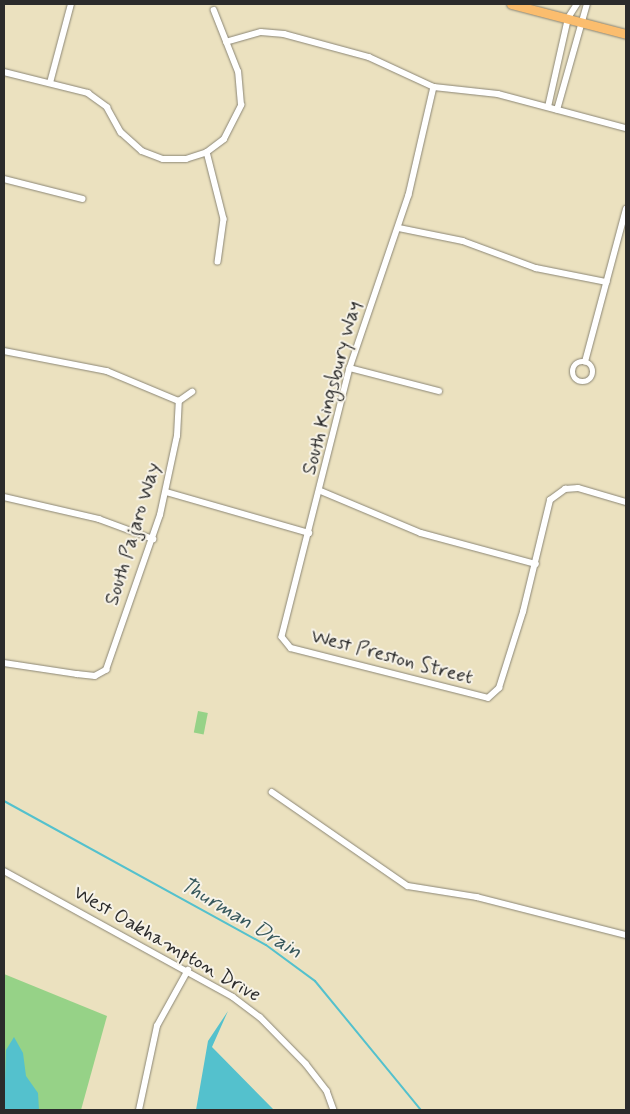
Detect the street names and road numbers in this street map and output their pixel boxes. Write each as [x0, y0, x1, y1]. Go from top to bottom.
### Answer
street label: South Kingsbury Way [297, 297, 367, 479]
street label: South Pajaro Way [100, 460, 166, 608]
street label: West Preston Street [307, 623, 477, 691]
street label: West Oakhampton Drive [69, 880, 265, 1008]

